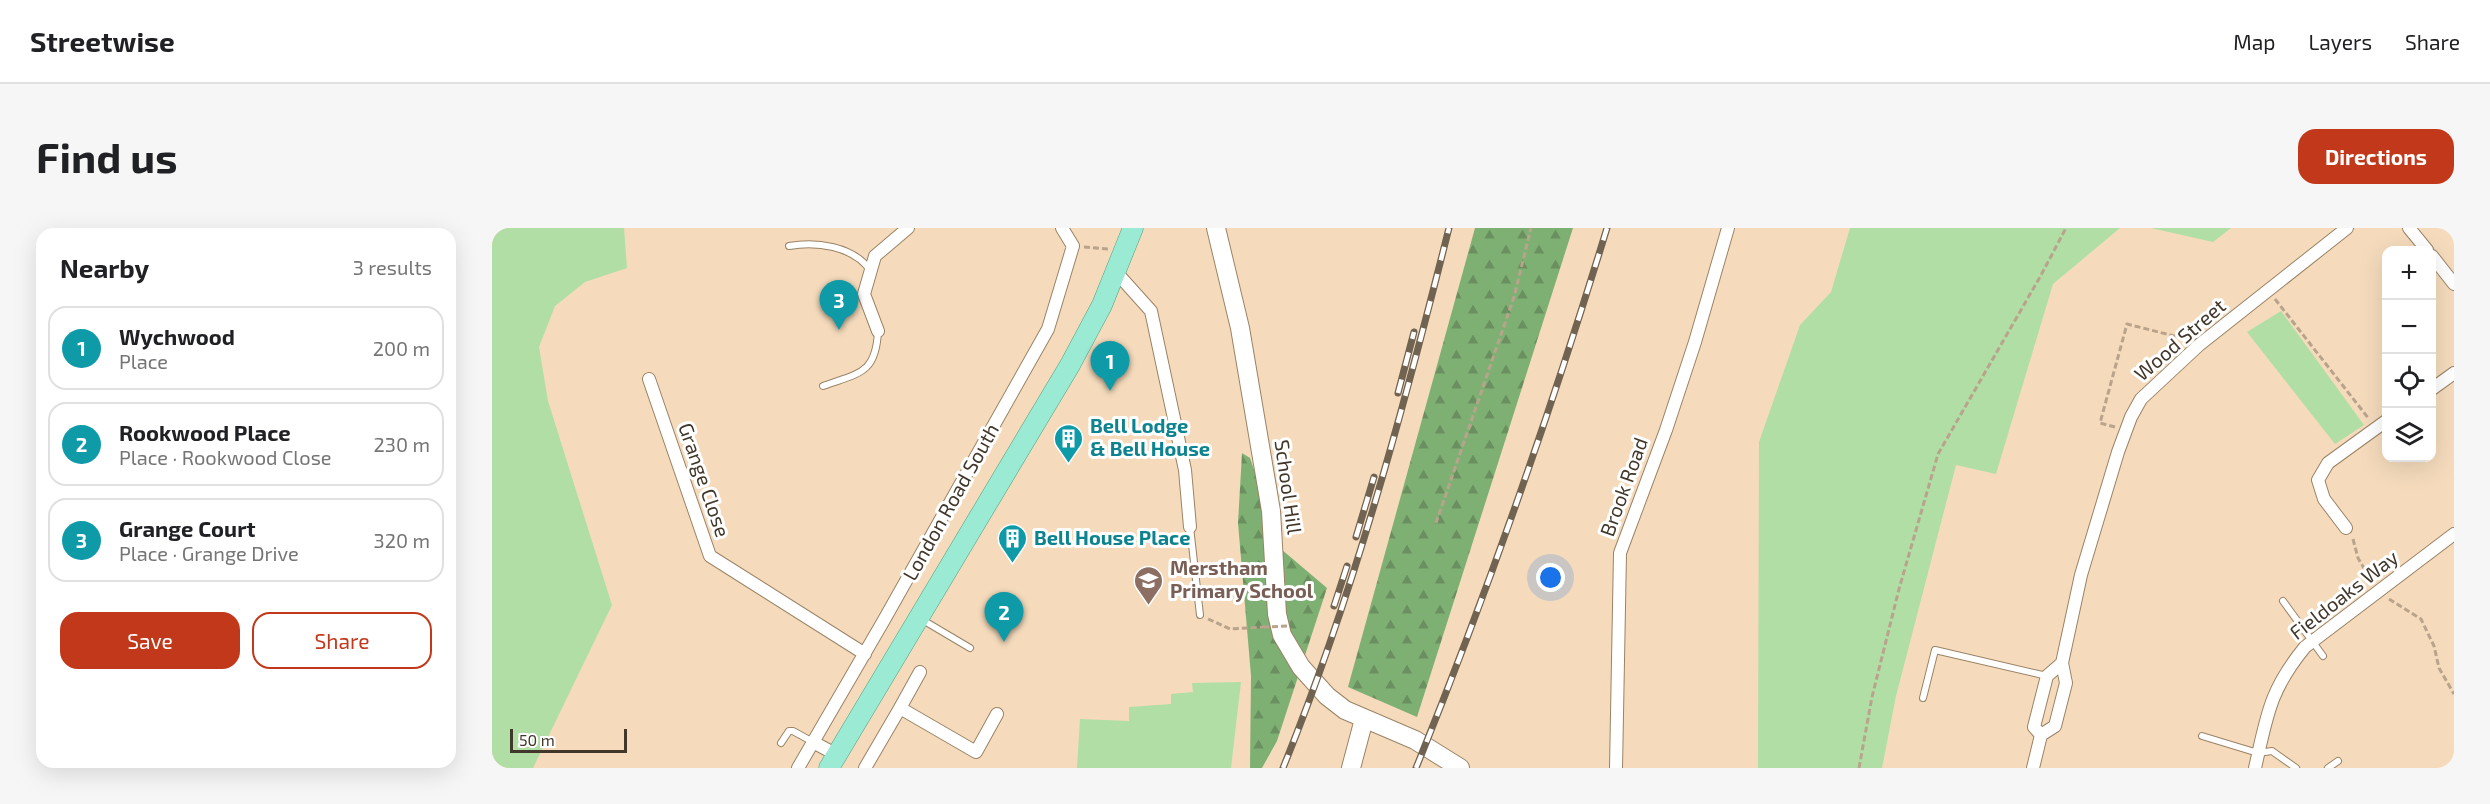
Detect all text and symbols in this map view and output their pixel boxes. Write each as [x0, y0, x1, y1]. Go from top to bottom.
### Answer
text: Streetwise [30, 24, 175, 58]
text: Map [2233, 29, 2275, 54]
text: Layers [2308, 29, 2372, 54]
text: Share [2405, 29, 2460, 54]
button: Directions [2298, 129, 2454, 184]
text: Find us [36, 131, 178, 181]
map controls [2382, 246, 2436, 462]
button: + [2382, 246, 2436, 300]
text: Nearby [60, 252, 149, 283]
text: 3 results [353, 255, 432, 279]
pin: 3 [820, 280, 858, 330]
street label: Wood Street [2129, 293, 2230, 385]
button: − [2382, 300, 2436, 354]
text: Wychwood [119, 323, 235, 349]
text: 1 [77, 336, 86, 360]
text: 200 m [373, 336, 430, 360]
pin: 1 [1090, 342, 1130, 391]
text: Place [119, 349, 168, 373]
button: locate [2382, 354, 2436, 408]
button: layers [2382, 408, 2436, 462]
place label: Bell Lodge & Bell House [1090, 413, 1210, 460]
text: Rookwood Place [119, 419, 291, 445]
street label: Grange Close [674, 419, 736, 540]
street label: London Road South [897, 419, 1003, 584]
building icon: Bell Lodge & Bell House [1053, 422, 1085, 464]
text: 2 [76, 432, 87, 456]
text: 230 m [374, 432, 430, 456]
street label: Brook Road [1594, 434, 1652, 539]
street label: School Hill [1270, 438, 1308, 536]
text: Place · Rookwood Close [119, 445, 332, 469]
text: Grange Court [119, 515, 256, 541]
building icon: Bell House Place [997, 522, 1029, 564]
place label: Bell House Place [1034, 525, 1190, 549]
text: 3 [76, 528, 87, 552]
text: 320 m [374, 528, 430, 552]
text: Place · Grange Drive [119, 541, 299, 565]
street label: Fieldoaks Way [2284, 544, 2403, 644]
place label: Merstham Primary School [1170, 555, 1314, 603]
your location [1536, 563, 1565, 592]
school or university icon: Merstham Primary School [1133, 564, 1165, 606]
pin: 2 [984, 592, 1024, 642]
button: Save [60, 612, 240, 669]
button: Share [252, 612, 432, 669]
scale bar [510, 726, 627, 754]
text: 50 m [519, 730, 555, 749]

